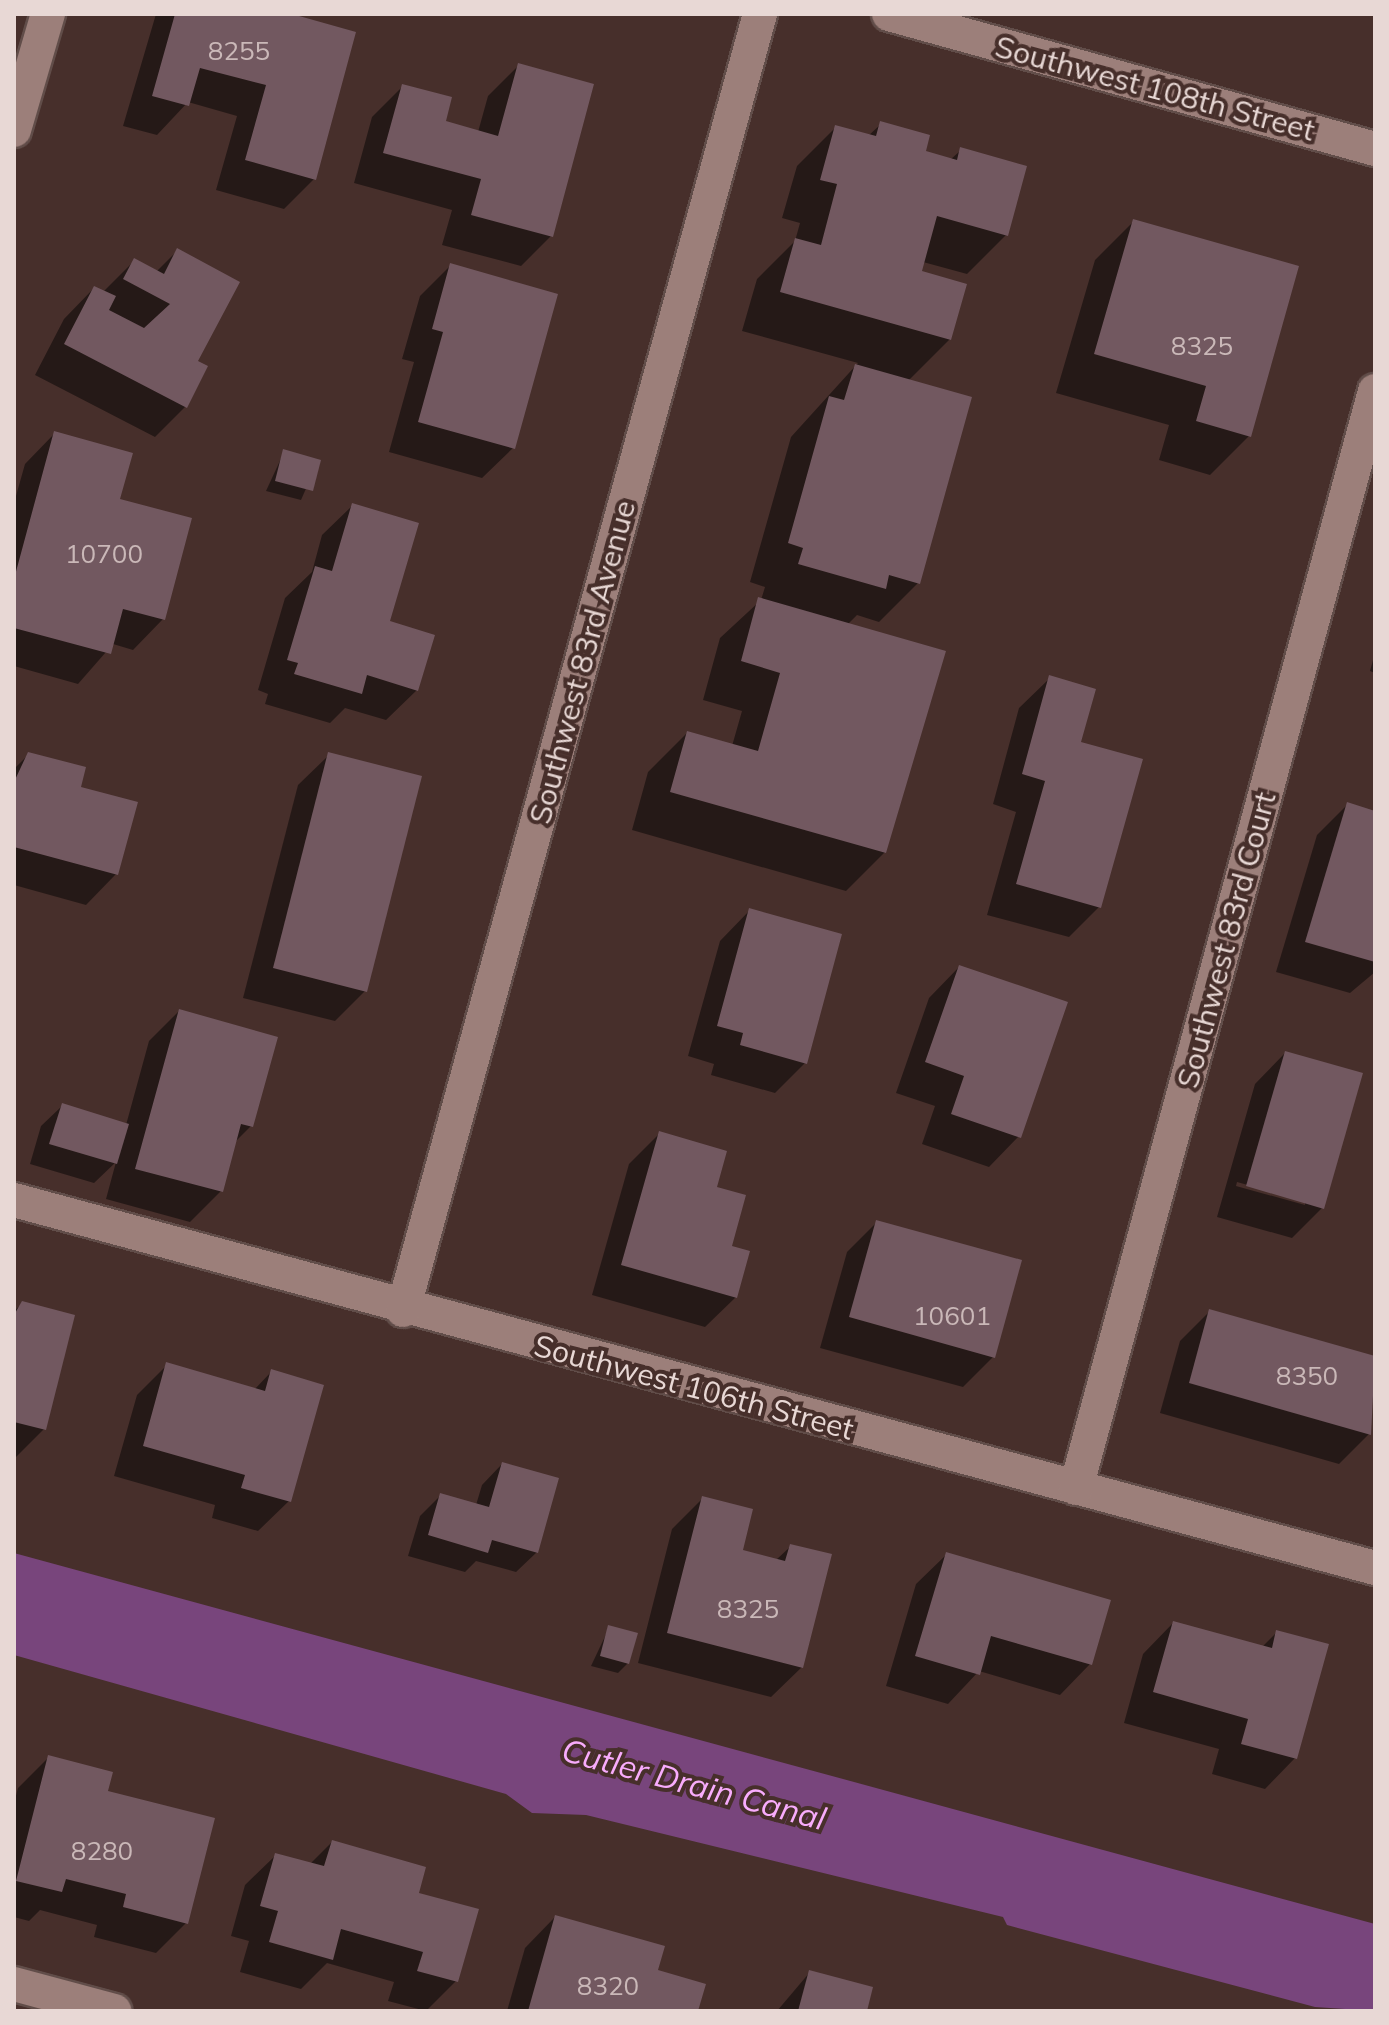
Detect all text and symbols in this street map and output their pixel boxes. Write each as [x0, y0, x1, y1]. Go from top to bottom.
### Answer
street label: Southwest 108th Street [991, 28, 1319, 148]
house number: 8255 [208, 35, 270, 67]
house number: 8325 [1171, 330, 1233, 362]
street label: Southwest 83rd Avenue [521, 496, 643, 828]
house number: 10700 [65, 538, 143, 570]
street label: Southwest 83rd Court [1169, 788, 1283, 1092]
house number: 10601 [913, 1300, 991, 1332]
street label: Southwest 106th Street [530, 1327, 858, 1447]
house number: 8350 [1276, 1360, 1338, 1392]
house number: 8325 [717, 1593, 779, 1625]
water label: Cutler Drain Canal [558, 1730, 830, 1838]
house number: 8280 [71, 1835, 133, 1867]
house number: 8320 [577, 1970, 639, 2002]

